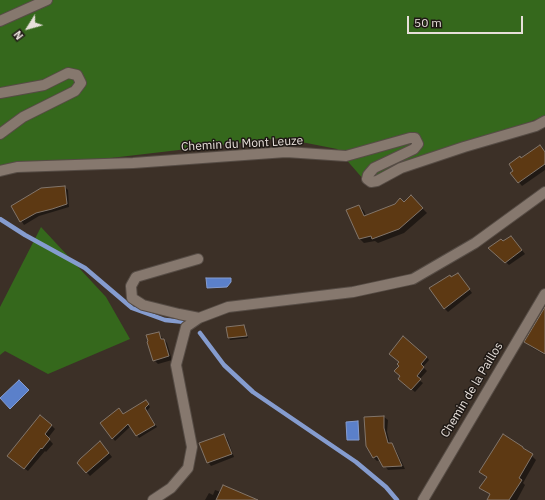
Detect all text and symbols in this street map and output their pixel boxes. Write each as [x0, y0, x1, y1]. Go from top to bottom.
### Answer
north arrow [8, 8, 48, 48]
scale bar [409, 8, 525, 34]
text: 50 m [414, 15, 442, 30]
text: N [10, 28, 26, 43]
street label: Chemin du Mont Leuze [181, 134, 303, 154]
street label: Chemin de la Paillos [438, 340, 506, 440]

